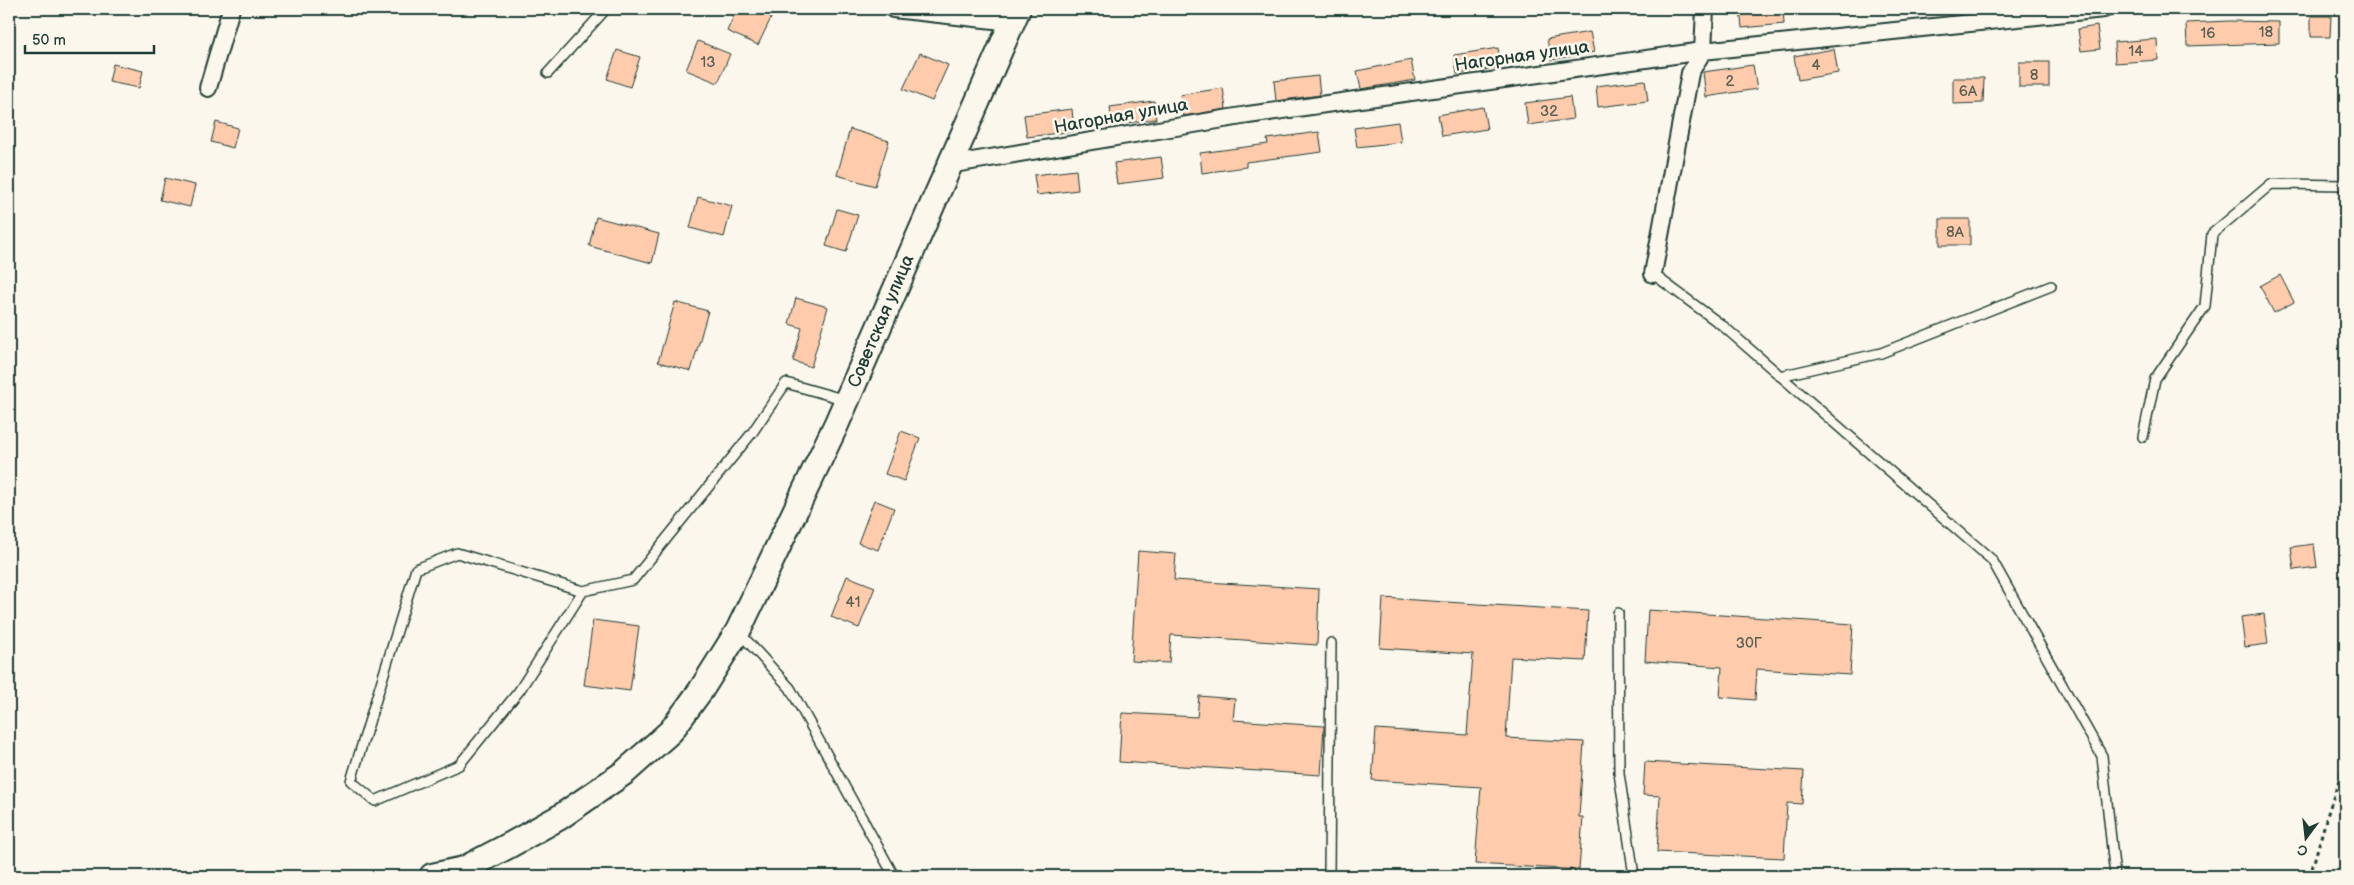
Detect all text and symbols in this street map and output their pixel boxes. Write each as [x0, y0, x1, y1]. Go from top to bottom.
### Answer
scale bar [25, 22, 154, 54]
house number: 18 [2259, 23, 2274, 42]
house number: 16 [2201, 24, 2215, 43]
text: 50 m [32, 31, 66, 50]
street label: Нагорная улица [1453, 36, 1591, 76]
house number: 14 [2129, 42, 2143, 61]
house number: 13 [700, 53, 716, 72]
house number: 4 [1811, 56, 1821, 75]
house number: 8 [2030, 66, 2039, 85]
house number: 2 [1726, 72, 1735, 91]
house number: 6А [1959, 82, 1978, 101]
street label: Нагорная улица [1052, 94, 1190, 138]
house number: 32 [1540, 102, 1558, 121]
house number: 8А [1946, 223, 1965, 242]
street label: Советская улица [844, 251, 919, 391]
house number: 41 [846, 593, 860, 612]
house number: 30Г [1736, 634, 1763, 653]
north arrow [2282, 812, 2332, 862]
text: С [2296, 841, 2310, 860]

